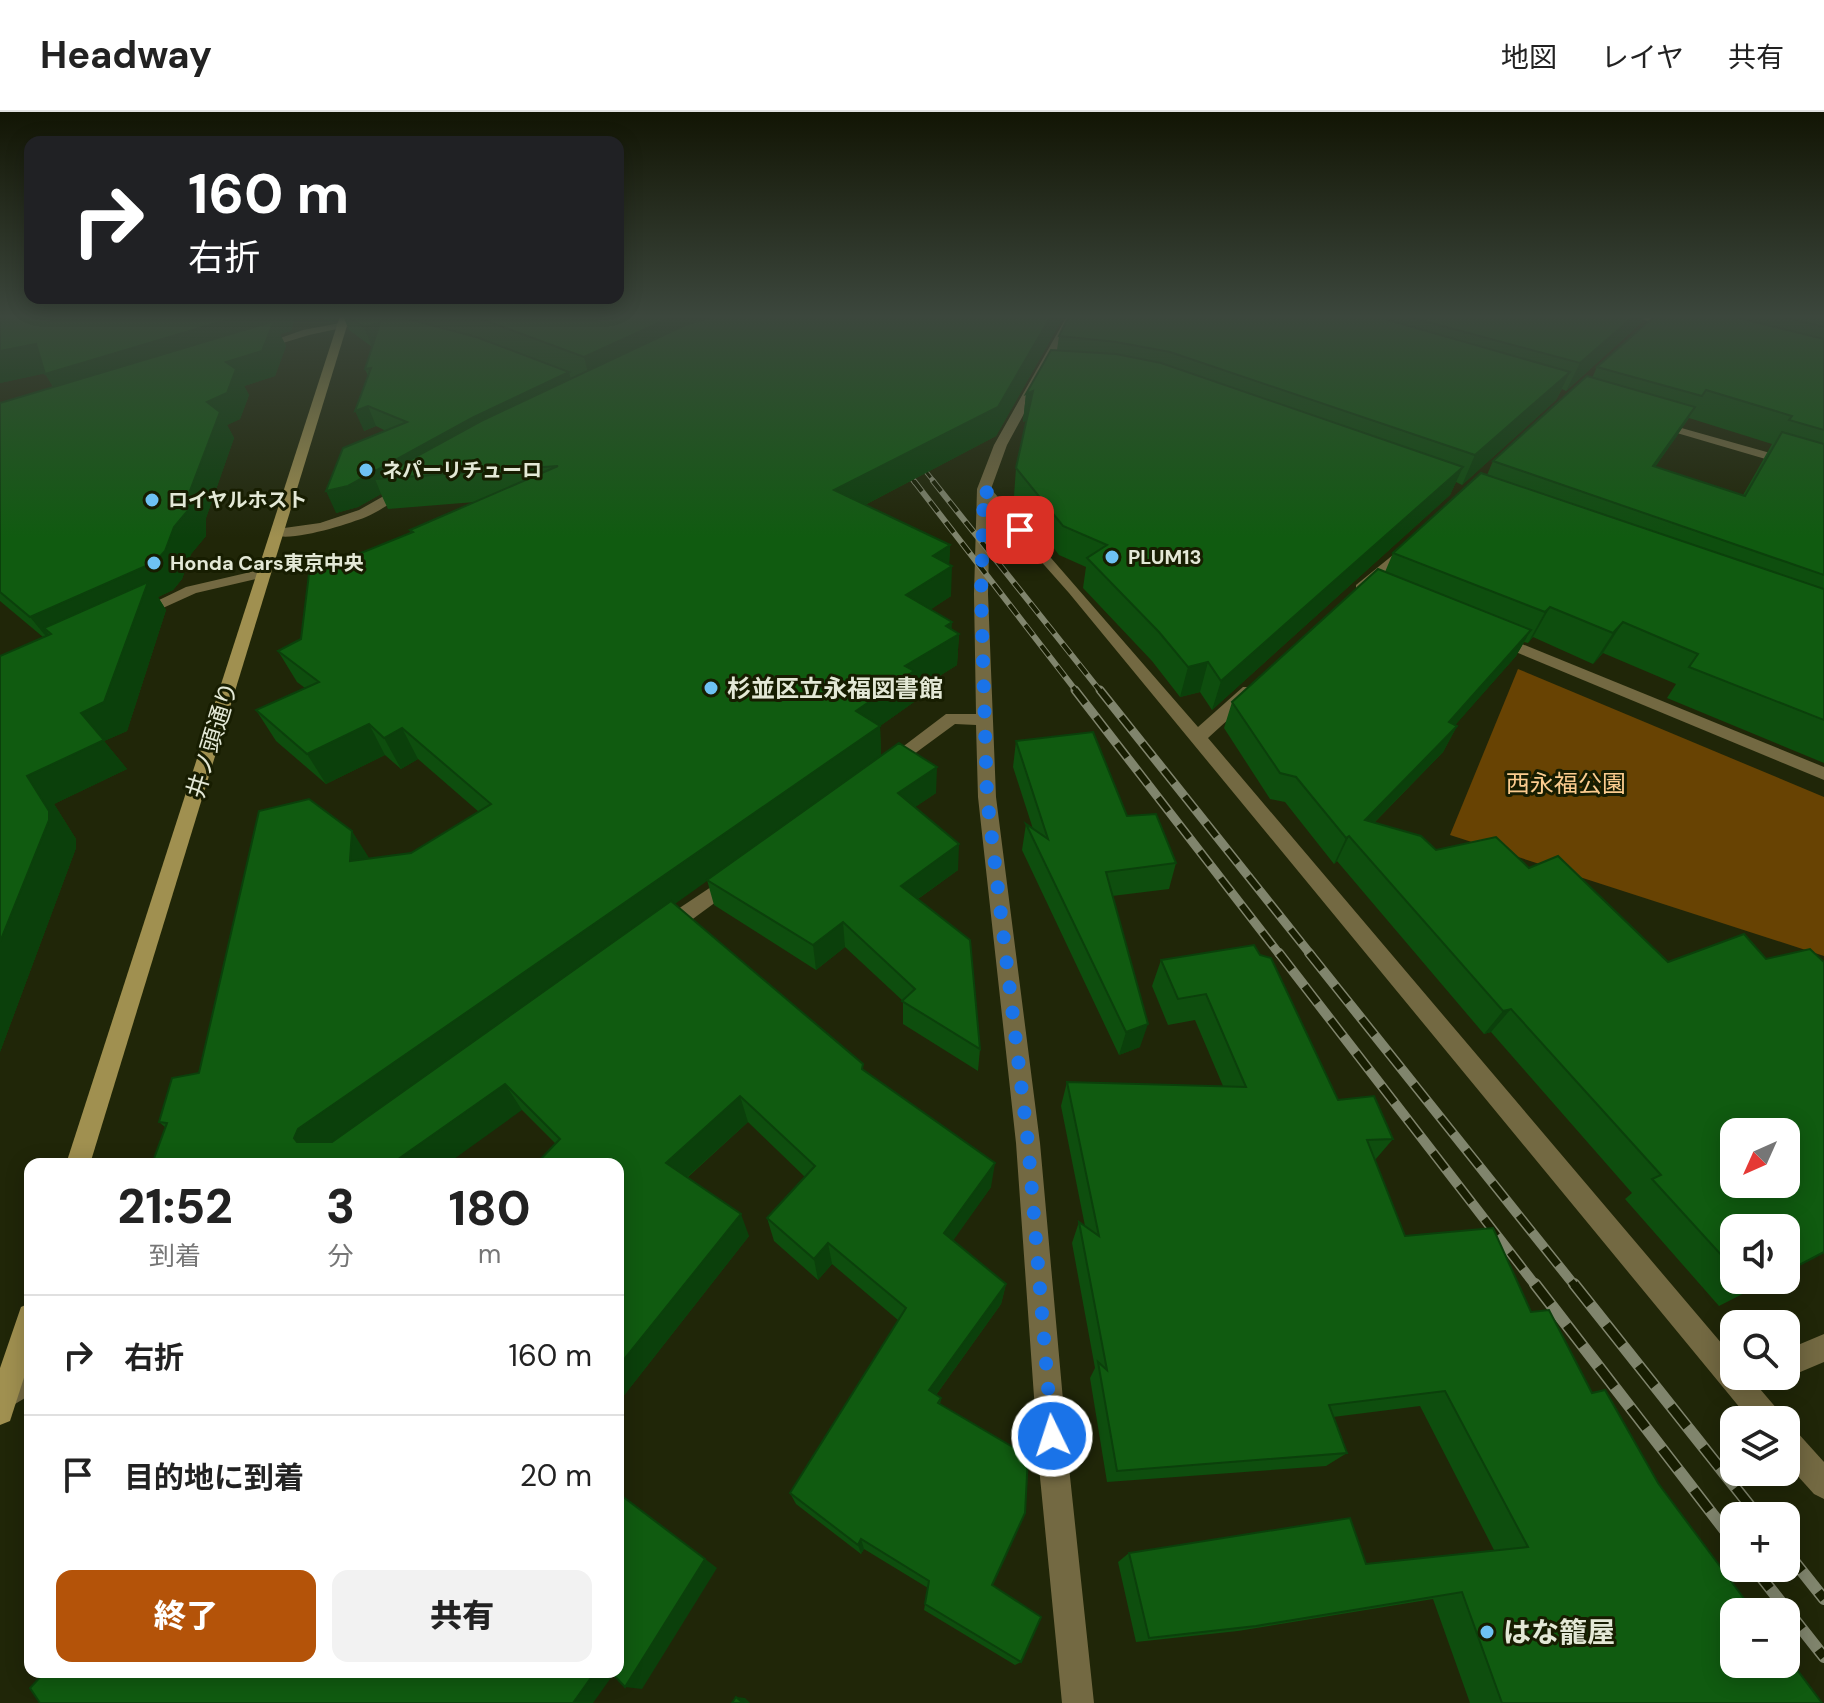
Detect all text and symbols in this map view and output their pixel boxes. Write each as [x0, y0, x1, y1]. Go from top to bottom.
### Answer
text: Headway [40, 30, 212, 80]
text: 地図 [1501, 39, 1557, 76]
text: レイヤ [1601, 39, 1684, 76]
text: 共有 [1728, 39, 1784, 76]
text: 160 m [188, 157, 349, 230]
icon: right [56, 168, 160, 272]
text: 右折 [188, 234, 260, 281]
place label: ネパーリチューロ [382, 457, 542, 483]
marker: ネパーリチューロ [357, 461, 375, 479]
place label: ロイヤルホスト [168, 487, 307, 513]
marker: ロイヤルホスト [143, 491, 161, 509]
pin [986, 496, 1054, 564]
icon: arrive [998, 508, 1042, 552]
place label: PLUM13 [1128, 544, 1202, 570]
marker: PLUM13 [1103, 548, 1121, 566]
place label: Honda Cars東京中央 [170, 550, 364, 576]
marker: Honda Cars東京中央 [145, 554, 163, 572]
place label: 杉並区立永福図書館 [727, 673, 943, 704]
street label: 井ノ頭通り [180, 678, 244, 802]
marker: 杉並区立永福図書館 [702, 679, 720, 697]
park label: 西永福公園 [1506, 768, 1626, 799]
north arrow [1720, 1118, 1800, 1198]
map controls [1720, 1118, 1800, 1678]
text: 21:52 [117, 1175, 233, 1238]
text: 3 [326, 1175, 355, 1238]
text: 180 [448, 1177, 531, 1240]
button: sound [1720, 1214, 1800, 1294]
text: m [478, 1237, 501, 1271]
text: 到着 [149, 1239, 201, 1273]
text: 分 [328, 1239, 354, 1273]
button: search [1720, 1310, 1800, 1390]
icon: right [56, 1333, 100, 1377]
text: 160 m [509, 1336, 592, 1375]
text: 右折 [124, 1338, 184, 1377]
position arrow [1010, 1394, 1094, 1478]
button: layers [1720, 1406, 1800, 1486]
icon: arrive [56, 1453, 100, 1497]
text: 20 m [520, 1456, 592, 1495]
text: 目的地に到着 [124, 1458, 304, 1497]
button: + [1720, 1502, 1800, 1582]
button: 終了 [56, 1570, 316, 1662]
button: 共有 [332, 1570, 592, 1662]
button: − [1720, 1598, 1800, 1678]
place label: はな籠屋 [1503, 1614, 1615, 1651]
marker: はな籠屋 [1478, 1623, 1496, 1641]

